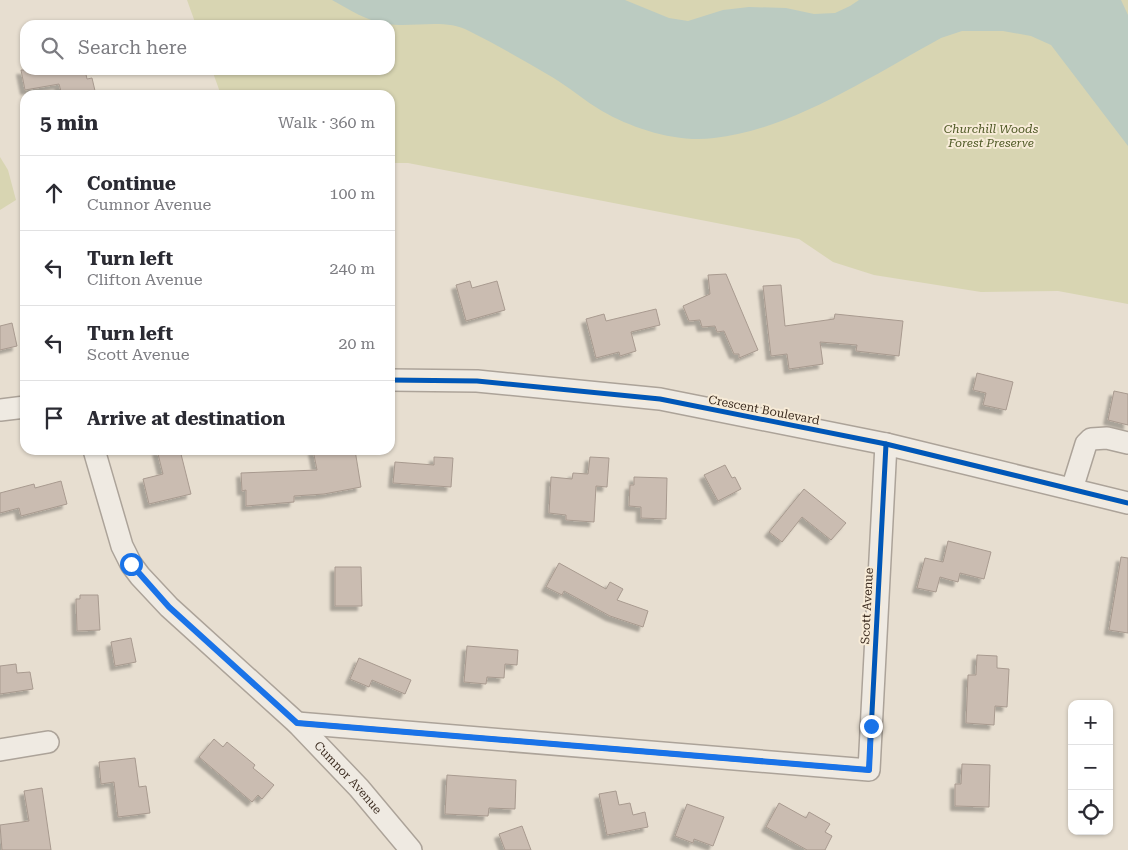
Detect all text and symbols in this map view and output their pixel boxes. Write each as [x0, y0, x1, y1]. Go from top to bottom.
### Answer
search box [20, 20, 395, 75]
icon: search [38, 34, 66, 62]
text: Search here [78, 36, 187, 59]
text: 5 min [40, 111, 98, 135]
text: Walk · 360 m [278, 113, 375, 132]
park label: Churchill Woods Forest Preserve [944, 122, 1039, 150]
text: Continue [87, 172, 176, 195]
icon: ahead [40, 179, 68, 207]
text: 100 m [329, 184, 375, 203]
text: Cumnor Avenue [87, 195, 211, 214]
text: Turn left [87, 247, 173, 270]
icon: left [40, 254, 68, 282]
text: 240 m [329, 259, 375, 278]
text: Clifton Avenue [87, 270, 202, 289]
text: Turn left [87, 322, 173, 345]
icon: left [40, 329, 68, 357]
text: 20 m [338, 334, 375, 353]
text: Scott Avenue [87, 345, 189, 364]
street label: Crescent Boulevard [707, 392, 821, 428]
icon: arrive [40, 404, 68, 432]
text: Arrive at destination [87, 407, 285, 430]
route start [120, 553, 143, 576]
street label: Scott Avenue [858, 567, 876, 645]
map controls [1068, 700, 1113, 835]
button: + [1068, 700, 1113, 745]
route end [860, 715, 883, 738]
street label: Cumnor Avenue [311, 738, 385, 817]
button: − [1068, 745, 1113, 790]
button: locate [1068, 790, 1113, 835]

